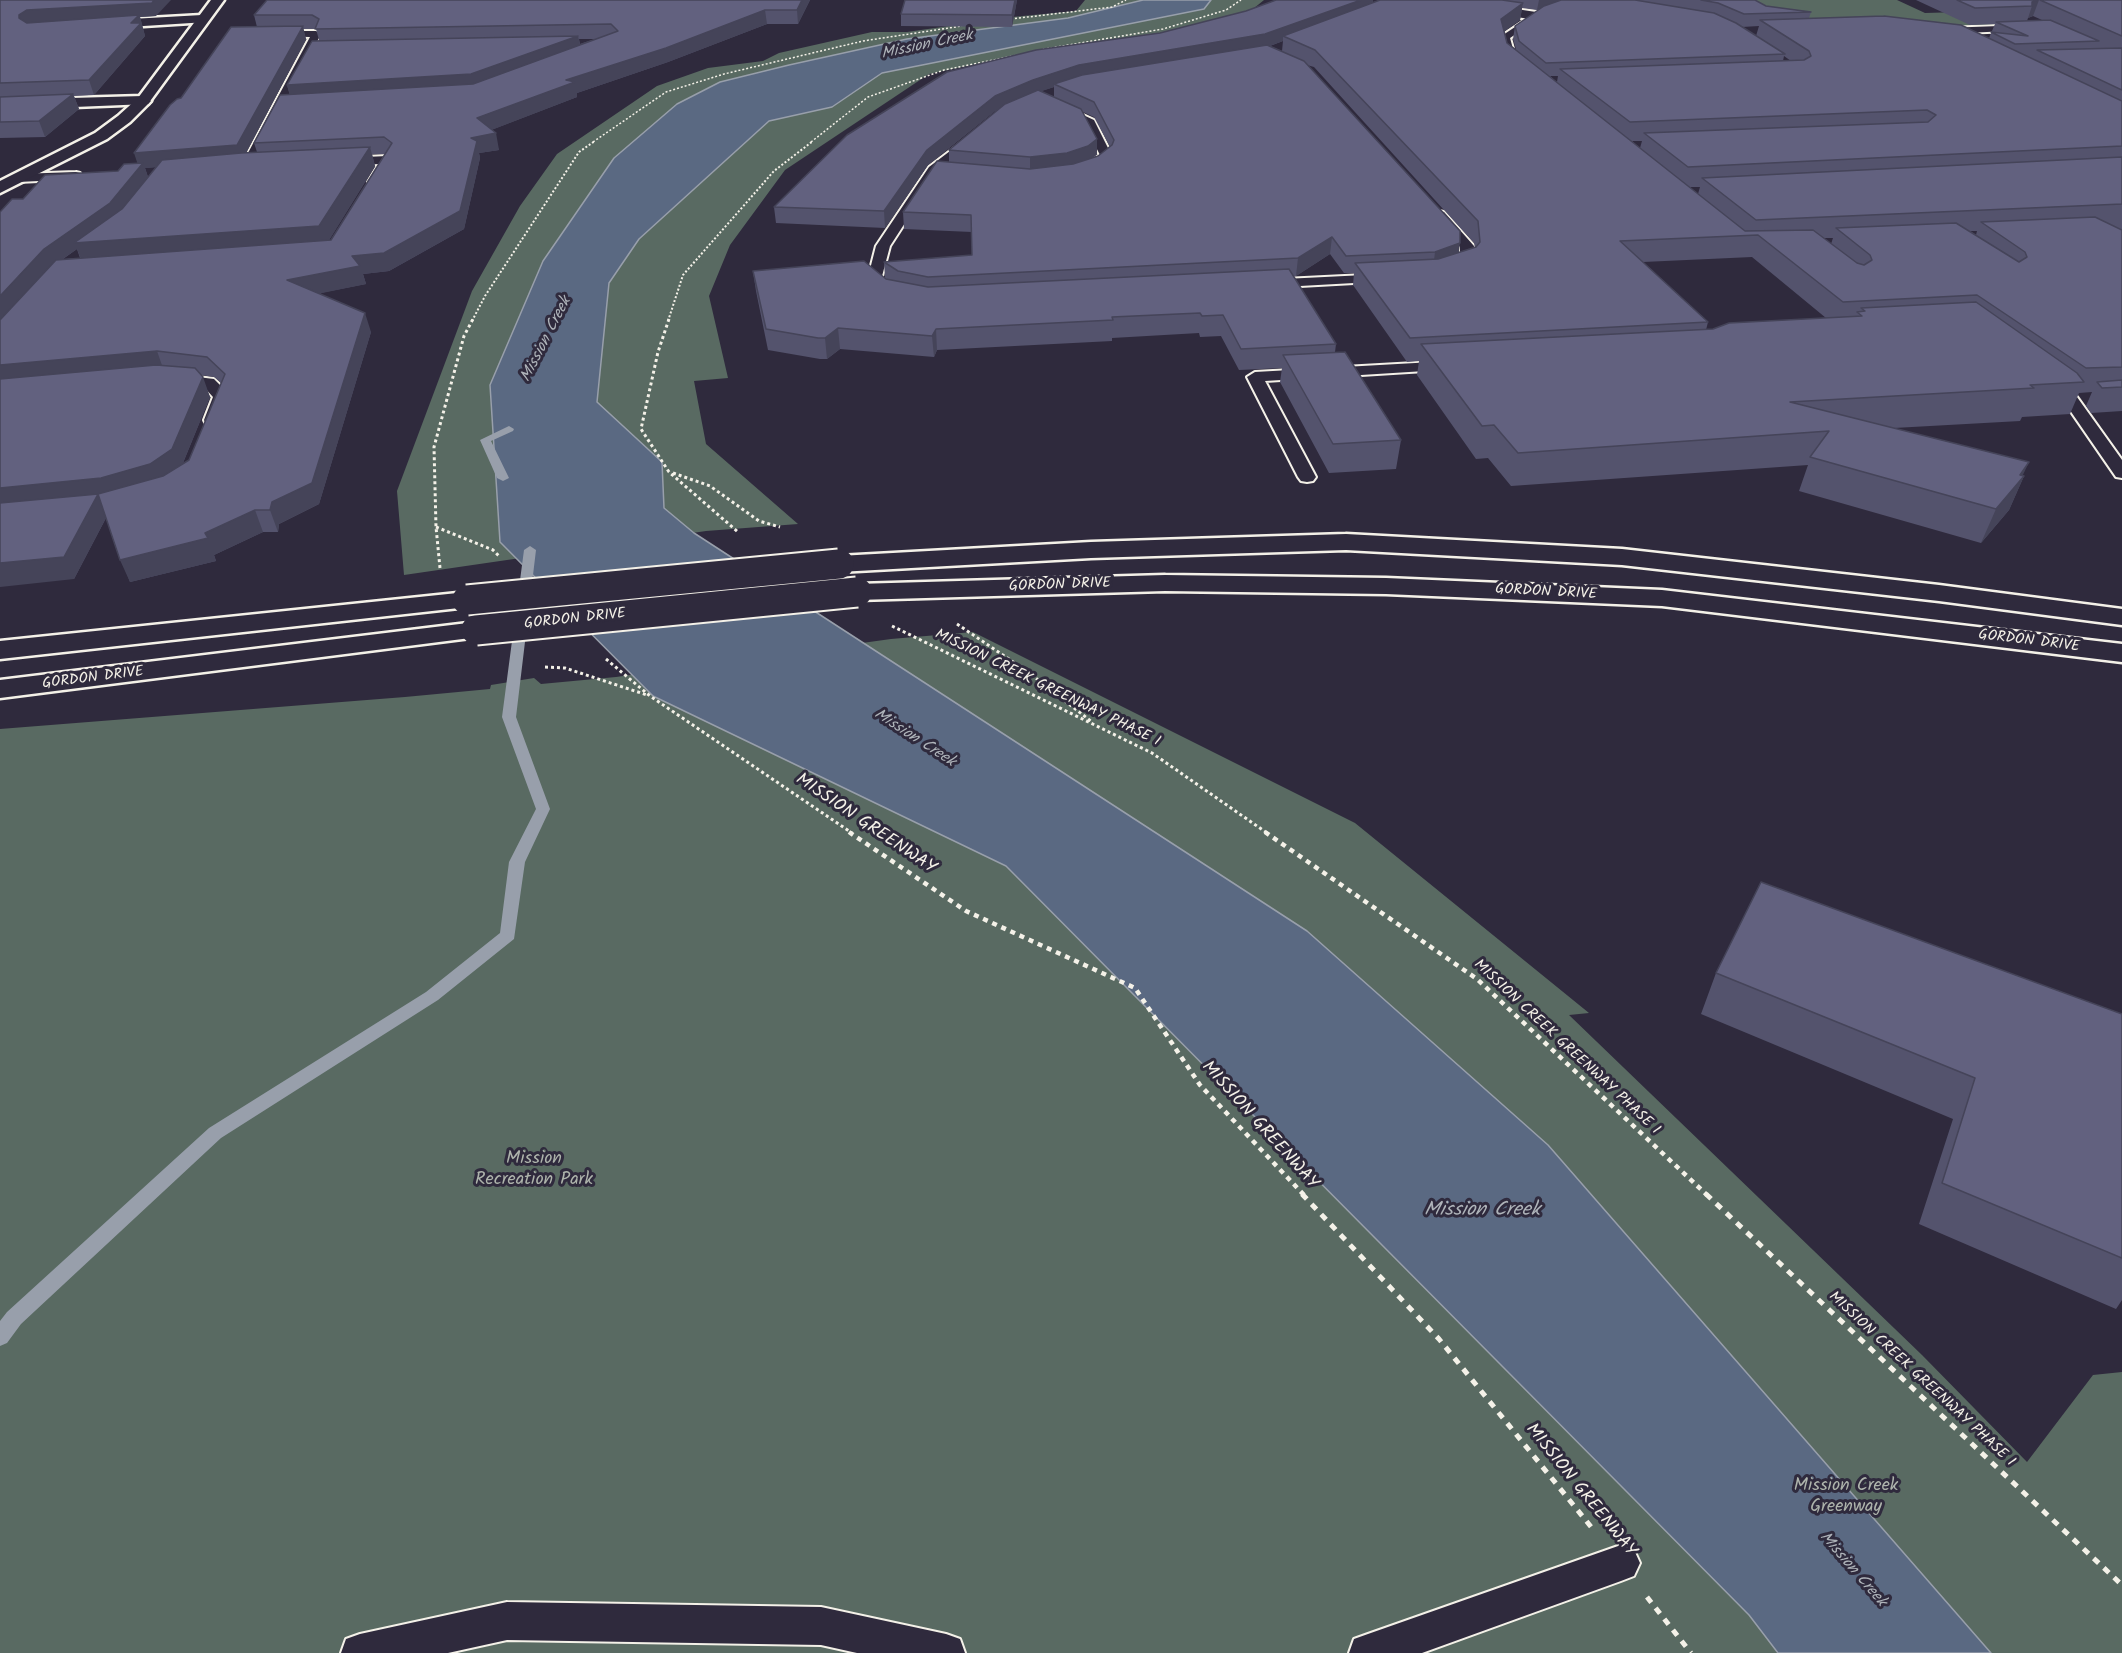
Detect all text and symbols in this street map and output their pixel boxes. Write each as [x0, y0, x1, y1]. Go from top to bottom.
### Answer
water label: Mission Creek [880, 27, 974, 65]
water label: Mission Creek [517, 294, 577, 386]
street label: GORDON DRIVE [1009, 575, 1111, 597]
street label: GORDON DRIVE [1495, 581, 1597, 605]
street label: GORDON DRIVE [523, 606, 627, 634]
street label: MISSION CREEK GREENWAY PHASE I [931, 626, 1163, 752]
street label: GORDON DRIVE [1977, 627, 2081, 657]
street label: GORDON DRIVE [41, 664, 145, 694]
water label: Mission Creek [870, 706, 958, 772]
street label: MISSION GREENWAY [791, 770, 939, 880]
street label: MISSION CREEK GREENWAY PHASE I [1469, 957, 1663, 1139]
street label: MISSION GREENWAY [1196, 1057, 1322, 1195]
park label: Mission Recreation Park [475, 1149, 593, 1192]
water label: Mission Creek [1424, 1200, 1540, 1224]
street label: MISSION CREEK GREENWAY PHASE I [1824, 1289, 2018, 1471]
street label: MISSION GREENWAY [1520, 1420, 1640, 1562]
park label: Mission Creek Greenway [1794, 1476, 1898, 1518]
water label: Mission Creek [1814, 1529, 1890, 1611]

